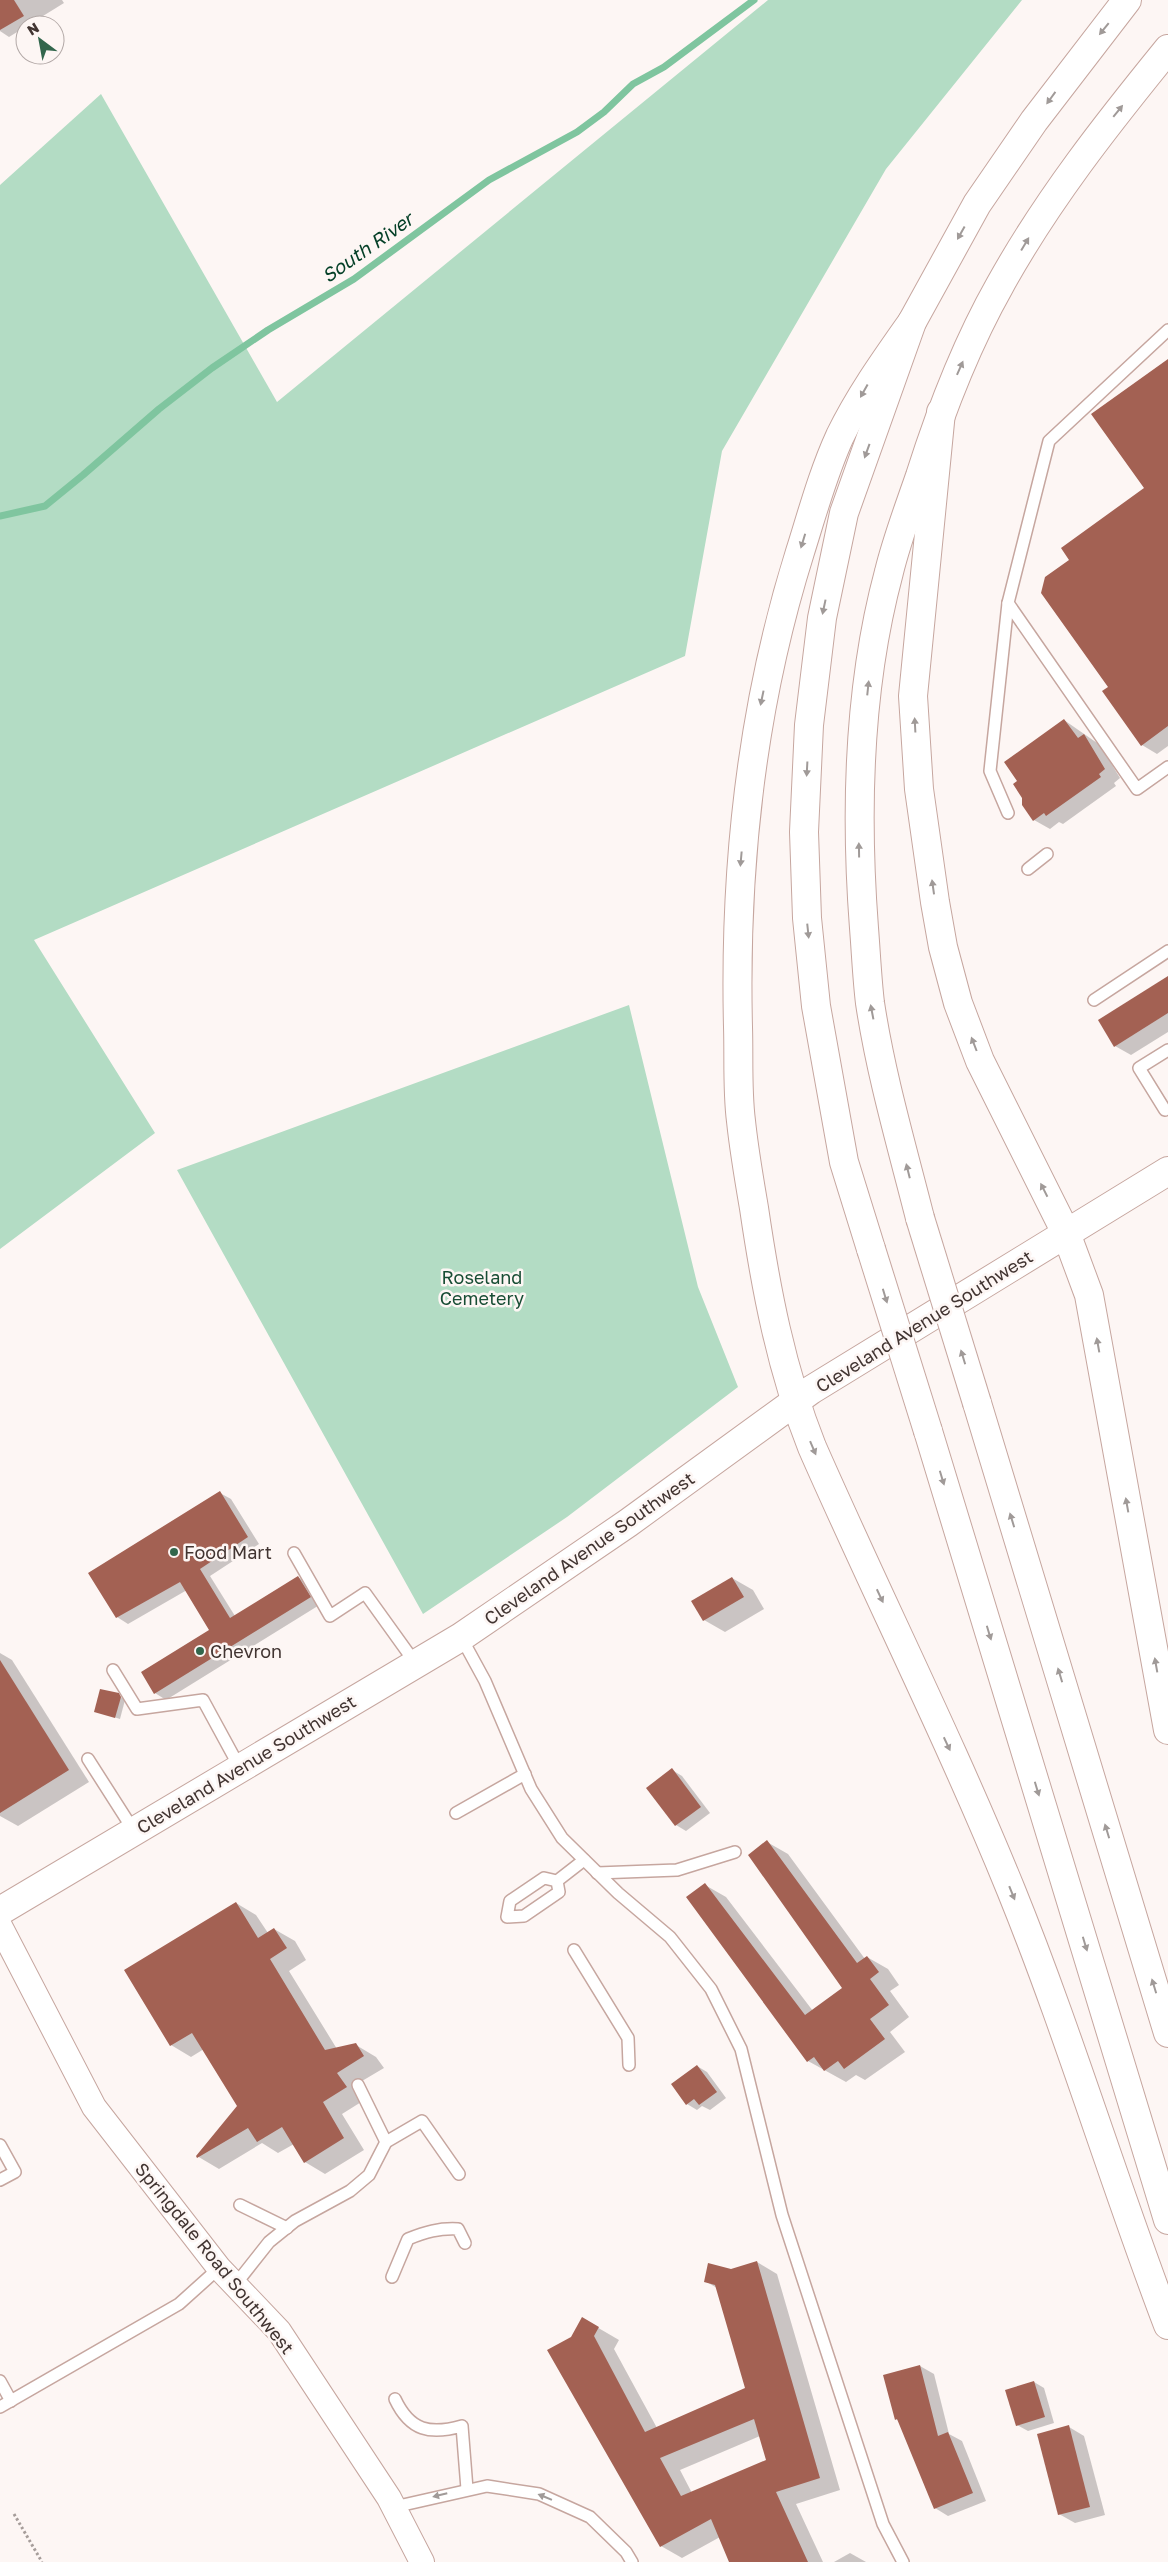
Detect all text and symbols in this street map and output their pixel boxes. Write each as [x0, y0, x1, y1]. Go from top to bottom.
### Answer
north arrow [15, 15, 65, 65]
text: N [24, 19, 42, 39]
one-way arrow [1098, 22, 1109, 35]
one-way arrow [1046, 91, 1056, 105]
one-way arrow [1113, 105, 1124, 118]
water label: South River [317, 206, 419, 287]
one-way arrow [957, 226, 965, 240]
one-way arrow [1020, 237, 1029, 250]
one-way arrow [957, 361, 965, 375]
one-way arrow [860, 383, 868, 398]
one-way arrow [862, 443, 870, 458]
one-way arrow [799, 534, 807, 549]
one-way arrow [820, 600, 828, 616]
one-way arrow [865, 680, 873, 696]
one-way arrow [757, 690, 765, 706]
one-way arrow [910, 717, 918, 733]
one-way arrow [803, 761, 811, 777]
one-way arrow [855, 842, 863, 858]
one-way arrow [737, 851, 745, 867]
one-way arrow [929, 878, 937, 894]
one-way arrow [804, 923, 812, 939]
one-way arrow [868, 1004, 876, 1020]
one-way arrow [970, 1036, 977, 1051]
one-way arrow [904, 1163, 912, 1178]
one-way arrow [1040, 1183, 1048, 1197]
street label: Cleveland Avenue Southwest [812, 1245, 1036, 1397]
park label: Roseland Cemetery [440, 1266, 524, 1309]
one-way arrow [881, 1289, 889, 1304]
one-way arrow [1094, 1337, 1102, 1352]
one-way arrow [959, 1349, 967, 1364]
one-way arrow [809, 1441, 817, 1455]
street label: Cleveland Avenue Southwest [480, 1467, 698, 1629]
one-way arrow [938, 1471, 946, 1486]
one-way arrow [1123, 1497, 1131, 1512]
one-way arrow [1008, 1512, 1016, 1527]
place label: Food Mart [184, 1541, 272, 1563]
marker: Food Mart [168, 1546, 180, 1558]
one-way arrow [876, 1589, 884, 1603]
one-way arrow [985, 1626, 993, 1641]
place label: Chevron [210, 1640, 282, 1662]
marker: Chevron [194, 1645, 206, 1657]
one-way arrow [1152, 1656, 1160, 1672]
one-way arrow [1055, 1668, 1063, 1683]
street label: Cleveland Avenue Southwest [133, 1690, 359, 1838]
one-way arrow [943, 1737, 951, 1751]
one-way arrow [1034, 1781, 1041, 1796]
one-way arrow [1102, 1823, 1110, 1838]
one-way arrow [1008, 1886, 1016, 1900]
one-way arrow [1081, 1937, 1089, 1952]
one-way arrow [1149, 1979, 1157, 1994]
street label: Springdale Road Southwest [131, 2158, 299, 2358]
one-way arrow [433, 2491, 448, 2499]
one-way arrow [538, 2493, 552, 2501]

